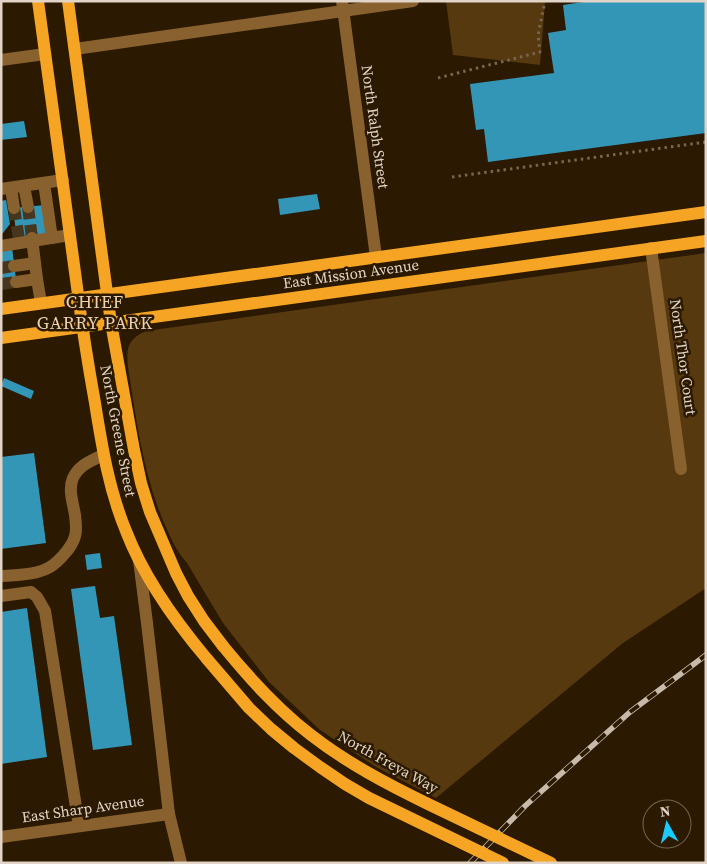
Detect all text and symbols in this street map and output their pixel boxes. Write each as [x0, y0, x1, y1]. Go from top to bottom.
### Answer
street label: North Ralph Street [356, 64, 395, 190]
street label: East Mission Avenue [282, 254, 421, 293]
district label: CHIEF GARRY PARK [37, 289, 153, 335]
street label: North Thor Court [665, 298, 702, 416]
street label: North Greene Street [95, 363, 142, 499]
street label: North Freya Way [334, 725, 443, 798]
street label: East Sharp Avenue [20, 789, 146, 827]
north arrow [642, 799, 692, 849]
text: N [659, 801, 672, 822]

